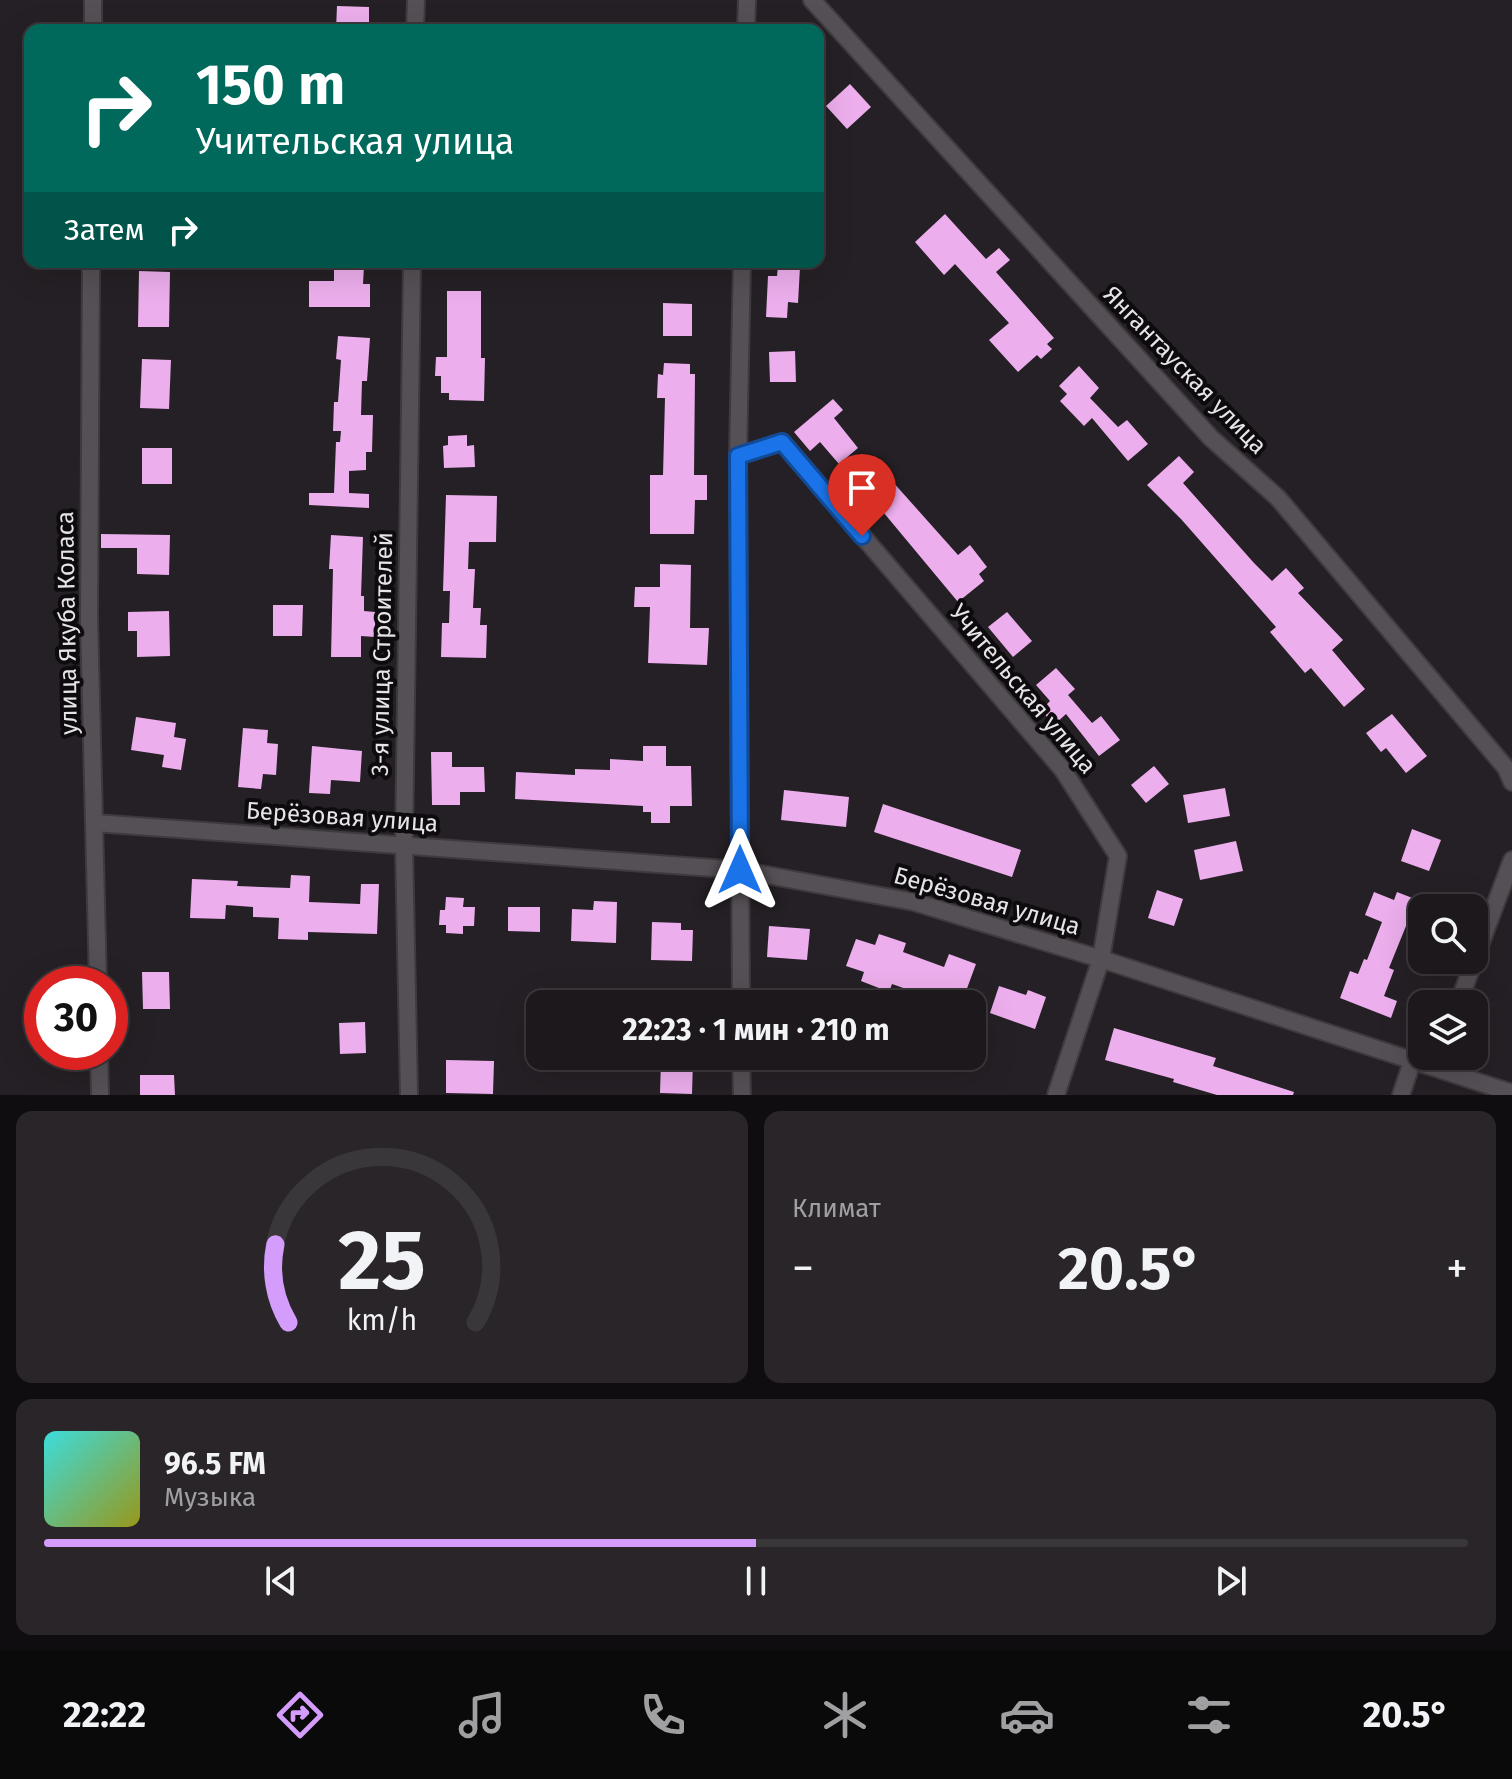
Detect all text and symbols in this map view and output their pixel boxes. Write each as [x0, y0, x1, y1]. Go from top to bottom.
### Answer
text: 150 m [196, 52, 345, 119]
icon: right [64, 56, 168, 160]
text: Учительская улица [196, 120, 514, 164]
icon: right [161, 208, 205, 252]
text: Затем [64, 212, 145, 248]
street label: Янгантауская улица [1098, 280, 1272, 460]
pin [828, 454, 896, 536]
icon: arrive [840, 466, 884, 510]
street label: улица Якуба Коласа [51, 511, 83, 735]
street label: 3-я улица Строителей [366, 532, 398, 776]
street label: Учительская улица [944, 599, 1102, 779]
street label: Берёзовая улица [245, 796, 439, 838]
position arrow [698, 828, 782, 912]
street label: Берёзовая улица [891, 861, 1083, 941]
map controls [1408, 894, 1488, 1070]
button: search [1408, 894, 1488, 974]
speed limit sign: 30 [24, 966, 128, 1070]
button: layers [1408, 990, 1488, 1070]
text: 22:23 · 1 мин · 210 m [622, 1012, 890, 1048]
text: Климат [792, 1193, 881, 1224]
text: 25 [338, 1211, 426, 1311]
text: 20.5° [1058, 1233, 1202, 1305]
text: − [792, 1242, 814, 1295]
text: + [1446, 1242, 1468, 1295]
text: km/h [347, 1303, 417, 1338]
text: 96.5 FM [164, 1446, 266, 1482]
text: Музыка [164, 1482, 256, 1513]
icon: previous [259, 1559, 303, 1603]
icon: pause [734, 1559, 778, 1603]
icon: next [1209, 1559, 1253, 1603]
icon: directions [272, 1687, 328, 1743]
icon: music [454, 1687, 510, 1743]
icon: phone [635, 1687, 691, 1743]
icon: climate [817, 1687, 873, 1743]
icon: car [999, 1687, 1055, 1743]
icon: filters [1181, 1687, 1237, 1743]
text: 22:22 [63, 1693, 146, 1737]
text: 20.5° [1363, 1693, 1449, 1737]

